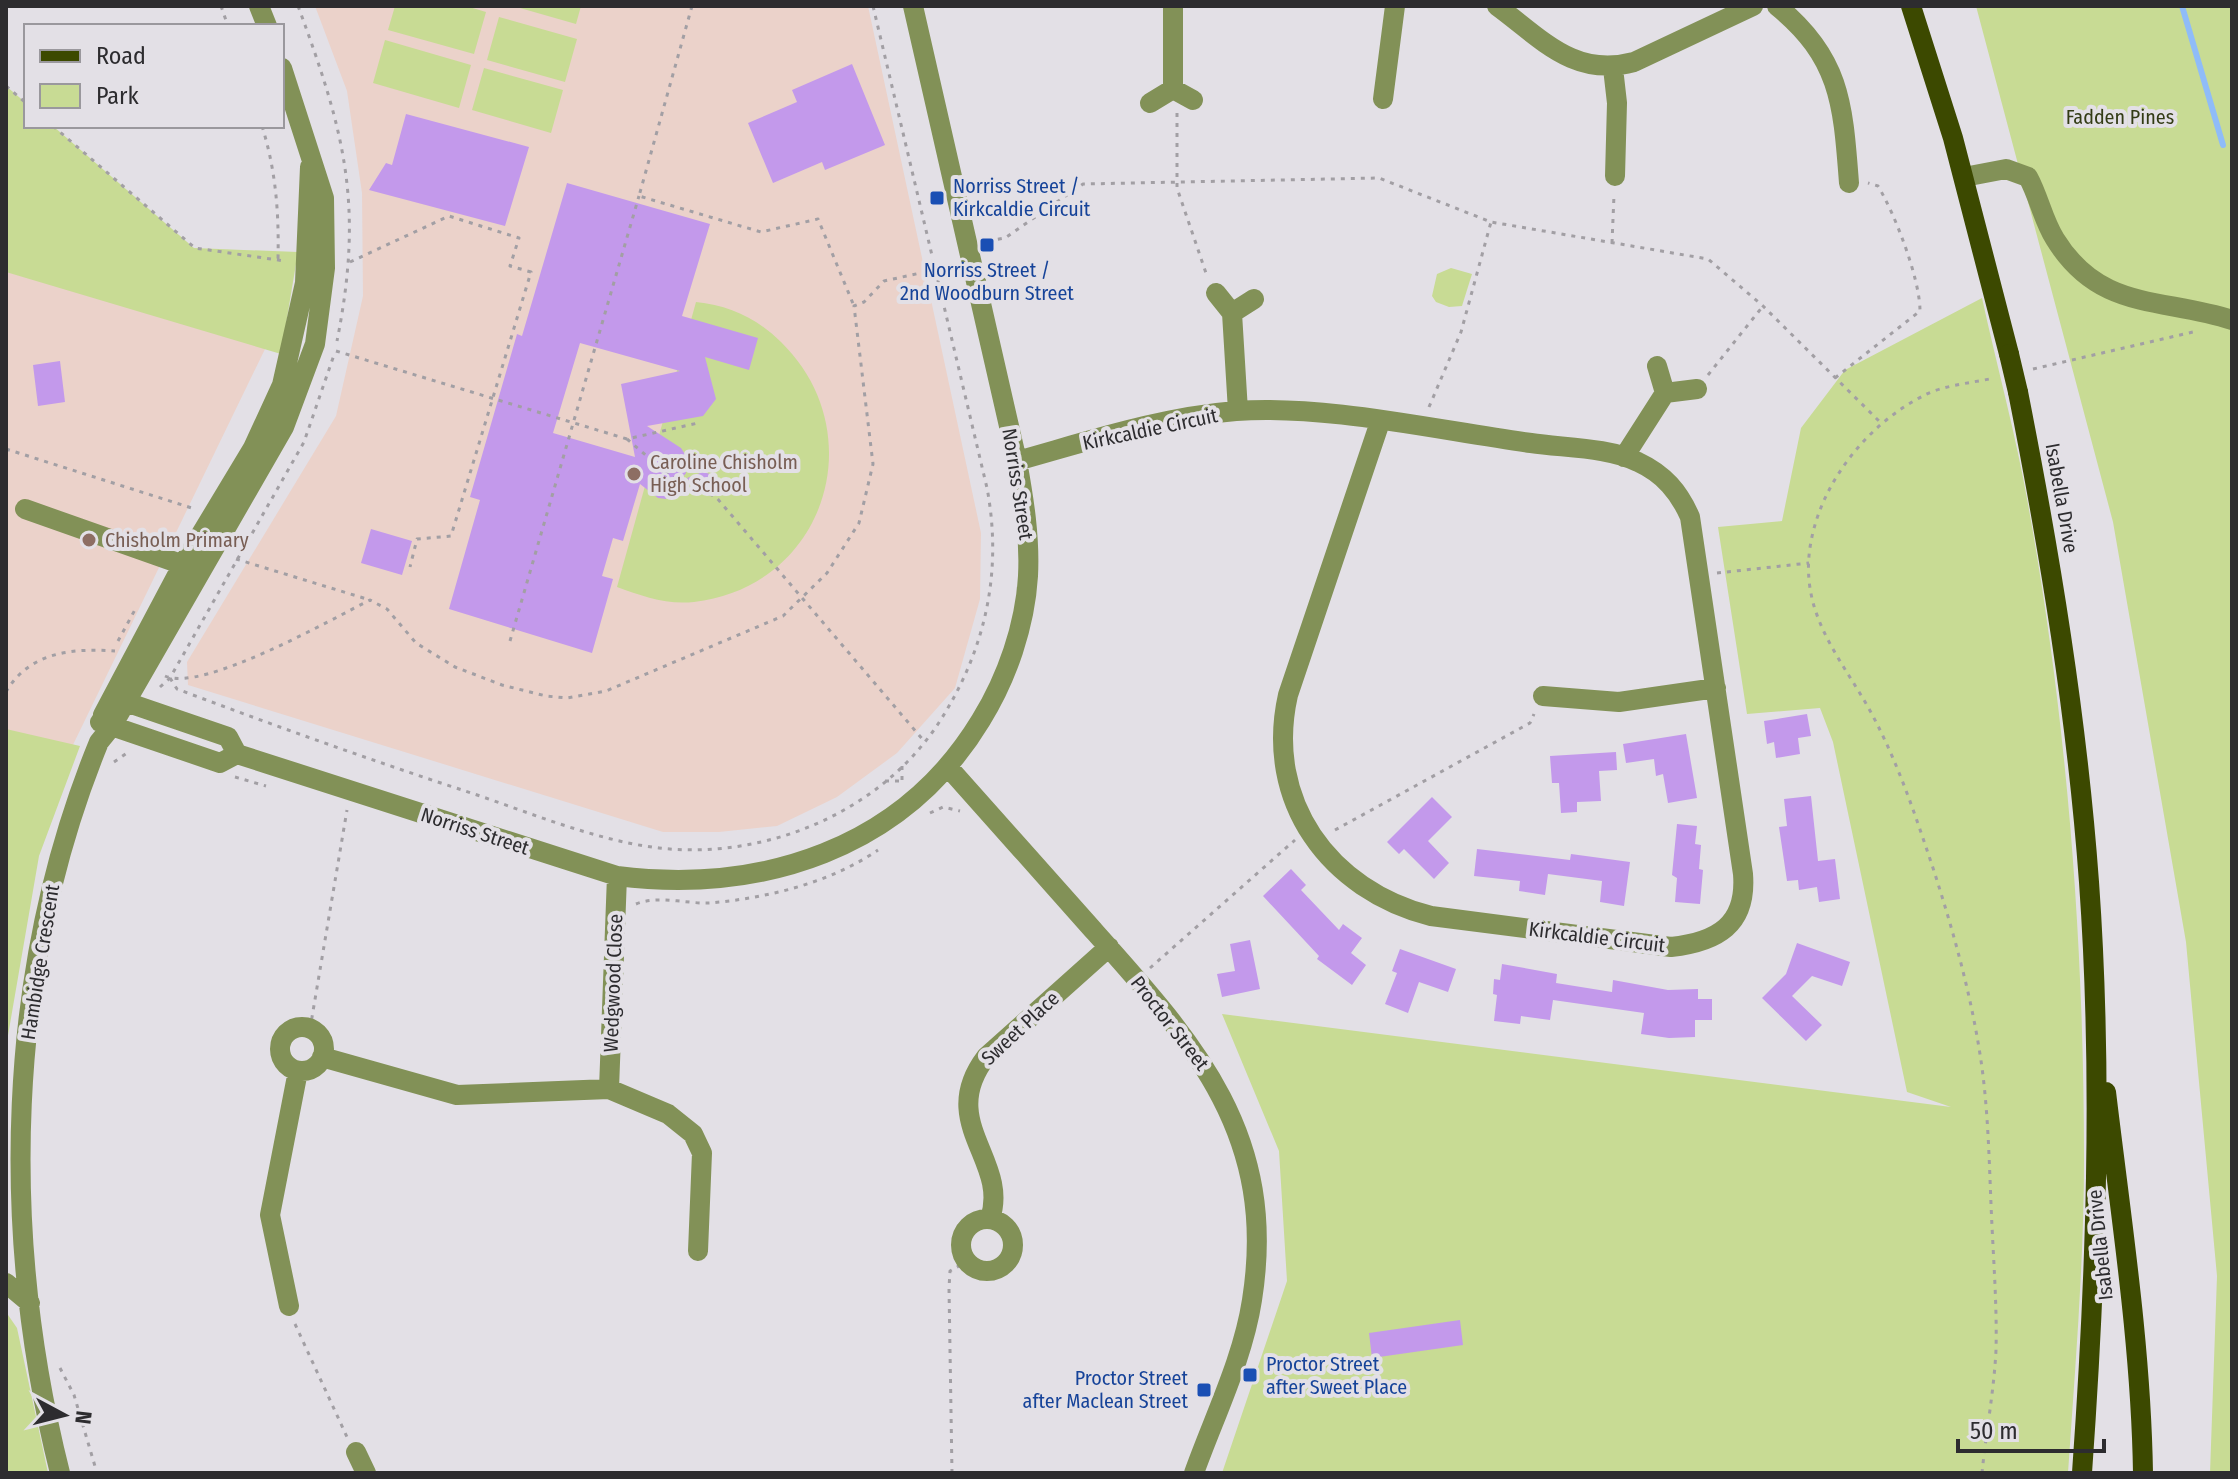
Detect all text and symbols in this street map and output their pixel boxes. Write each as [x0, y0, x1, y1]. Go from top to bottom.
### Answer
legend [24, 24, 284, 128]
text: Road [96, 42, 146, 70]
text: Park [96, 82, 139, 110]
park label: Fadden Pines [2066, 105, 2174, 129]
place label: Norriss Street / Kirkcaldie Circuit [953, 174, 1091, 221]
marker: Norriss Street / Kirkcaldie Circuit [928, 189, 946, 207]
marker: Norriss Street / 2nd Woodburn Street [978, 236, 996, 254]
place label: Norriss Street / 2nd Woodburn Street [900, 258, 1074, 305]
street label: Kirkcaldie Circuit [1080, 403, 1220, 455]
street label: Norriss Street [997, 427, 1039, 542]
street label: Isabella Drive [2041, 441, 2083, 555]
place label: Caroline Chisholm High School [650, 450, 798, 497]
marker: Caroline Chisholm High School [625, 465, 643, 483]
place label: Chisholm Primary [105, 528, 249, 552]
marker: Chisholm Primary [80, 531, 98, 549]
street label: Norriss Street [418, 802, 533, 860]
street label: Hambidge Crescent [16, 882, 64, 1042]
street label: Wedgwood Close [599, 913, 627, 1053]
street label: Kirkcaldie Circuit [1527, 917, 1667, 957]
street label: Proctor Street [1126, 971, 1215, 1075]
street label: Sweet Place [976, 986, 1064, 1070]
street label: Isabella Drive [2082, 1188, 2118, 1302]
place label: Proctor Street after Sweet Place [1266, 1352, 1407, 1399]
place label: Proctor Street after Maclean Street [1023, 1366, 1188, 1413]
marker: Proctor Street after Sweet Place [1241, 1366, 1259, 1384]
north arrow [24, 1375, 104, 1455]
marker: Proctor Street after Maclean Street [1195, 1381, 1213, 1399]
scale bar [1958, 1403, 2104, 1453]
text: N [69, 1409, 98, 1426]
text: 50 m [1970, 1417, 2018, 1445]

